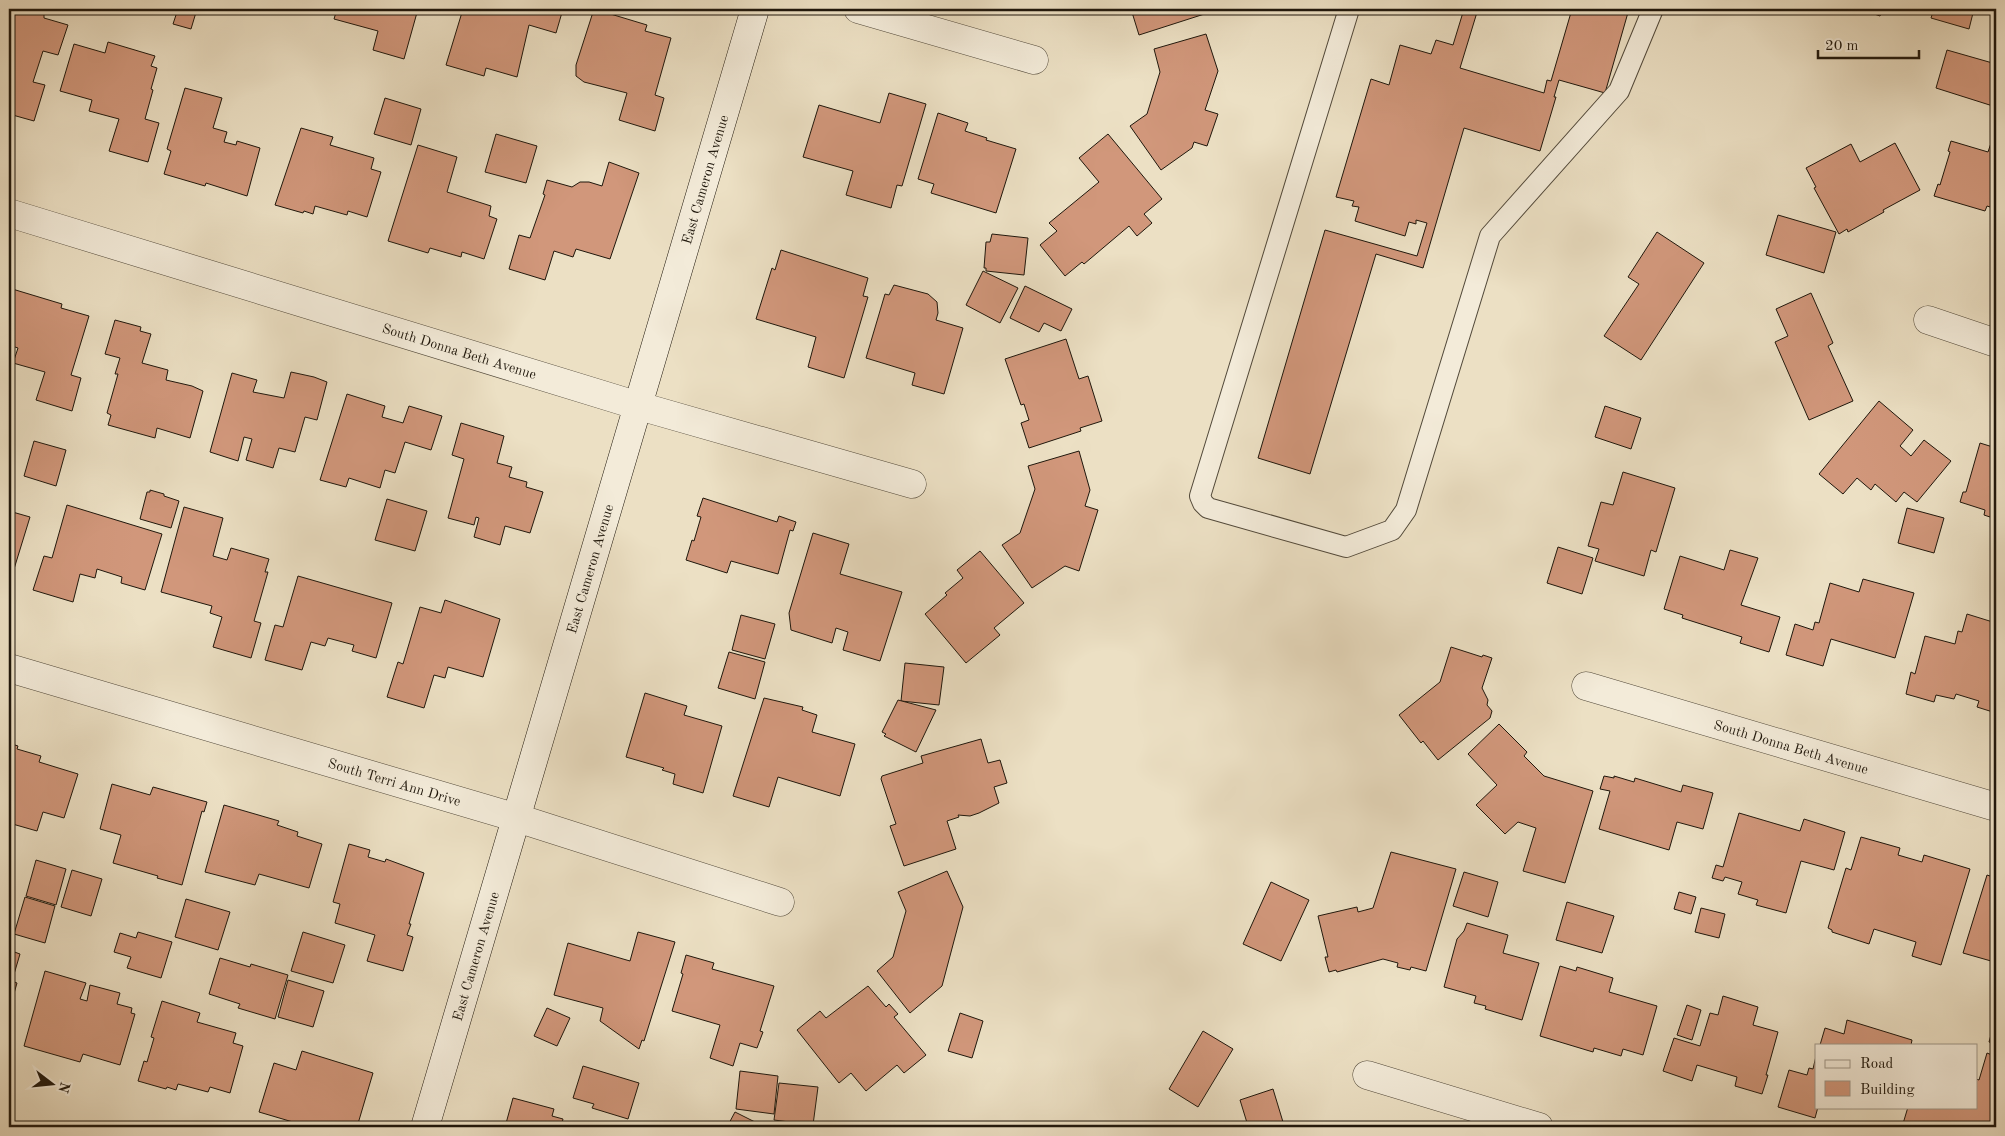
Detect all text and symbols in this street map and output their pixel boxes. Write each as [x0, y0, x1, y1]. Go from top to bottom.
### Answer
scale bar [1818, 28, 1919, 60]
text: 20 m [1825, 39, 1859, 54]
street label: East Cameron Avenue [680, 113, 731, 246]
street label: South Donna Beth Avenue [380, 322, 538, 382]
street label: East Cameron Avenue [565, 503, 616, 635]
street label: South Donna Beth Avenue [1712, 718, 1870, 777]
street label: South Terri Ann Drive [326, 757, 462, 809]
street label: East Cameron Avenue [451, 890, 502, 1023]
legend [1815, 1044, 1978, 1108]
text: Road [1860, 1057, 1894, 1072]
north arrow [28, 1058, 78, 1108]
text: N [55, 1080, 72, 1095]
text: Building [1860, 1083, 1915, 1098]

